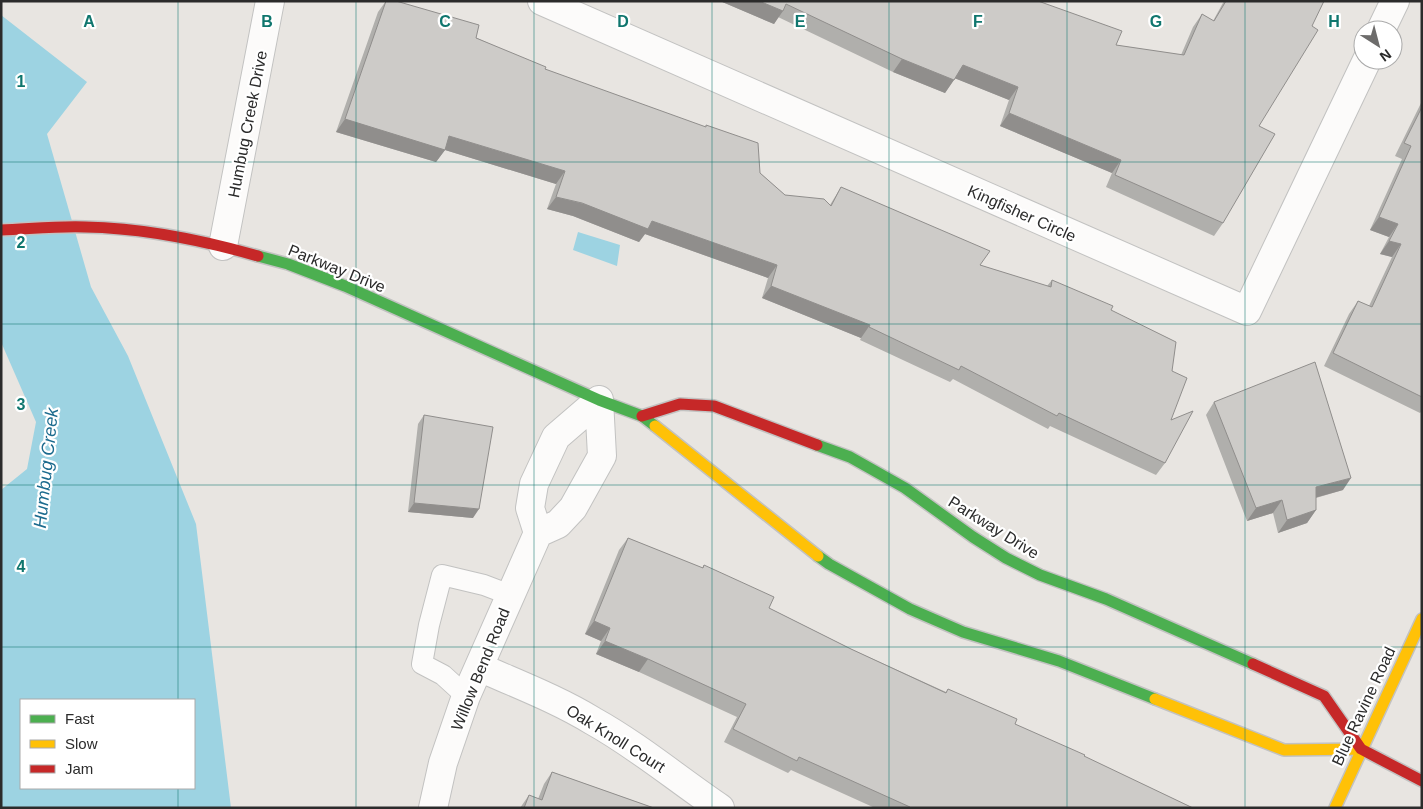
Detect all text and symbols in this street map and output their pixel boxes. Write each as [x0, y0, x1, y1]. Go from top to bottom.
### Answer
text: A [83, 13, 95, 30]
text: B [261, 13, 273, 30]
text: C [439, 13, 451, 30]
text: D [617, 13, 629, 30]
text: E [795, 13, 806, 30]
text: F [973, 13, 983, 30]
text: G [1150, 13, 1162, 30]
text: H [1328, 13, 1340, 30]
north arrow [1353, 20, 1403, 70]
text: N [1377, 46, 1394, 65]
street label: Humbug Creek Drive [225, 49, 270, 199]
text: 1 [17, 73, 26, 90]
street label: Kingfisher Circle [965, 182, 1079, 245]
text: 2 [17, 234, 26, 251]
street label: Parkway Drive [286, 241, 388, 296]
text: 3 [17, 396, 26, 413]
water label: Humbug Creek [30, 406, 62, 529]
street label: Parkway Drive [945, 493, 1042, 562]
text: 4 [17, 558, 26, 575]
street label: Willow Bend Road [448, 605, 513, 733]
street label: Blue Ravine Road [1328, 644, 1398, 768]
legend [20, 699, 195, 789]
street label: Oak Knoll Court [563, 701, 669, 776]
text: Fast [65, 710, 95, 727]
text: Slow [65, 735, 98, 752]
text: Jam [65, 760, 93, 777]

